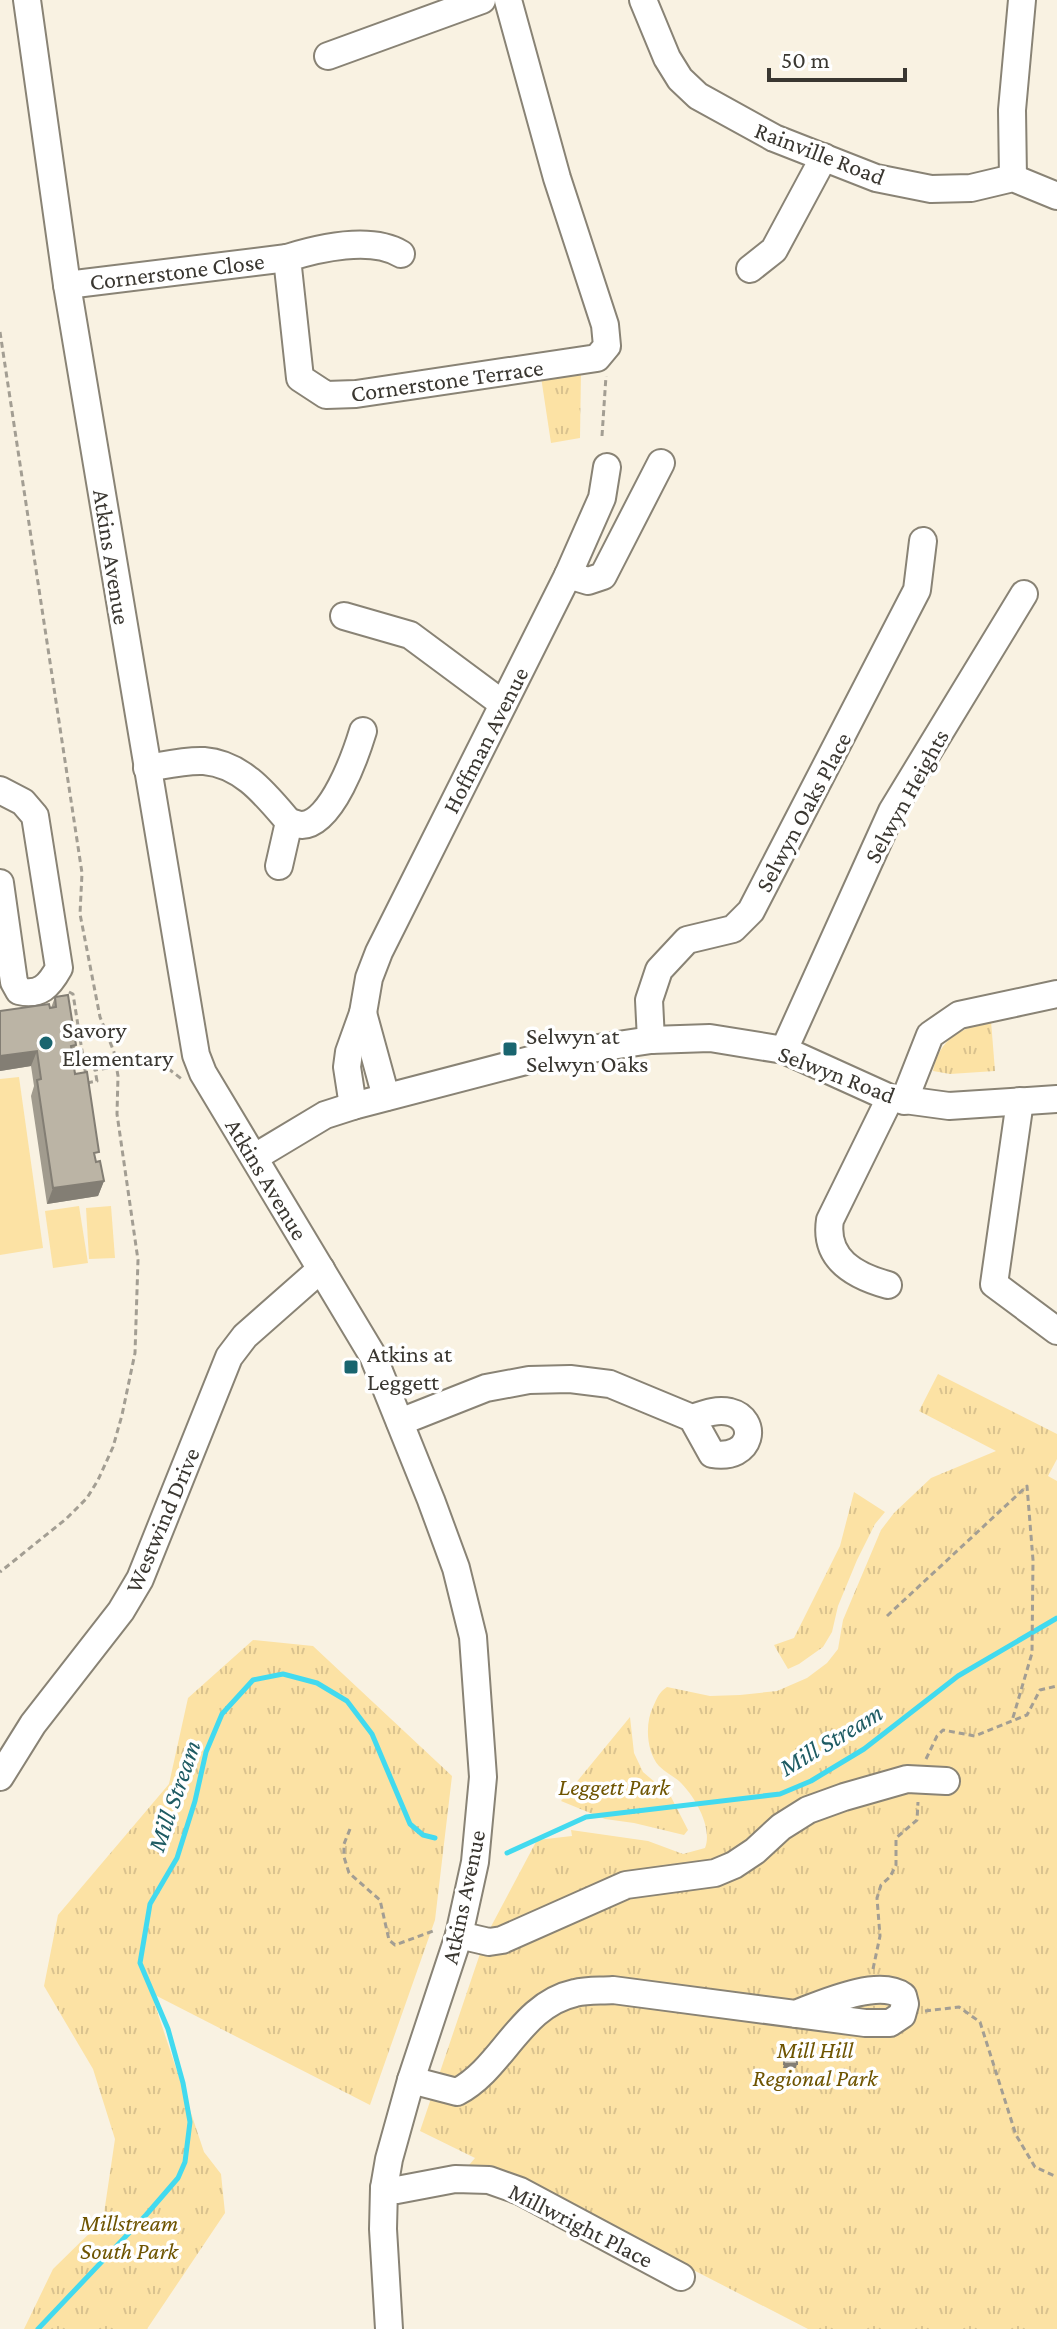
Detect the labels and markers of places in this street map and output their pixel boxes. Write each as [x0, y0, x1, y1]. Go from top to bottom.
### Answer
place label: Savory Elementary [62, 1016, 174, 1071]
place label: Selwyn at Selwyn Oaks [526, 1022, 648, 1077]
marker: Savory Elementary [37, 1034, 55, 1052]
marker: Selwyn at Selwyn Oaks [501, 1040, 519, 1058]
place label: Atkins at Leggett [367, 1340, 453, 1395]
marker: Atkins at Leggett [342, 1358, 360, 1376]

